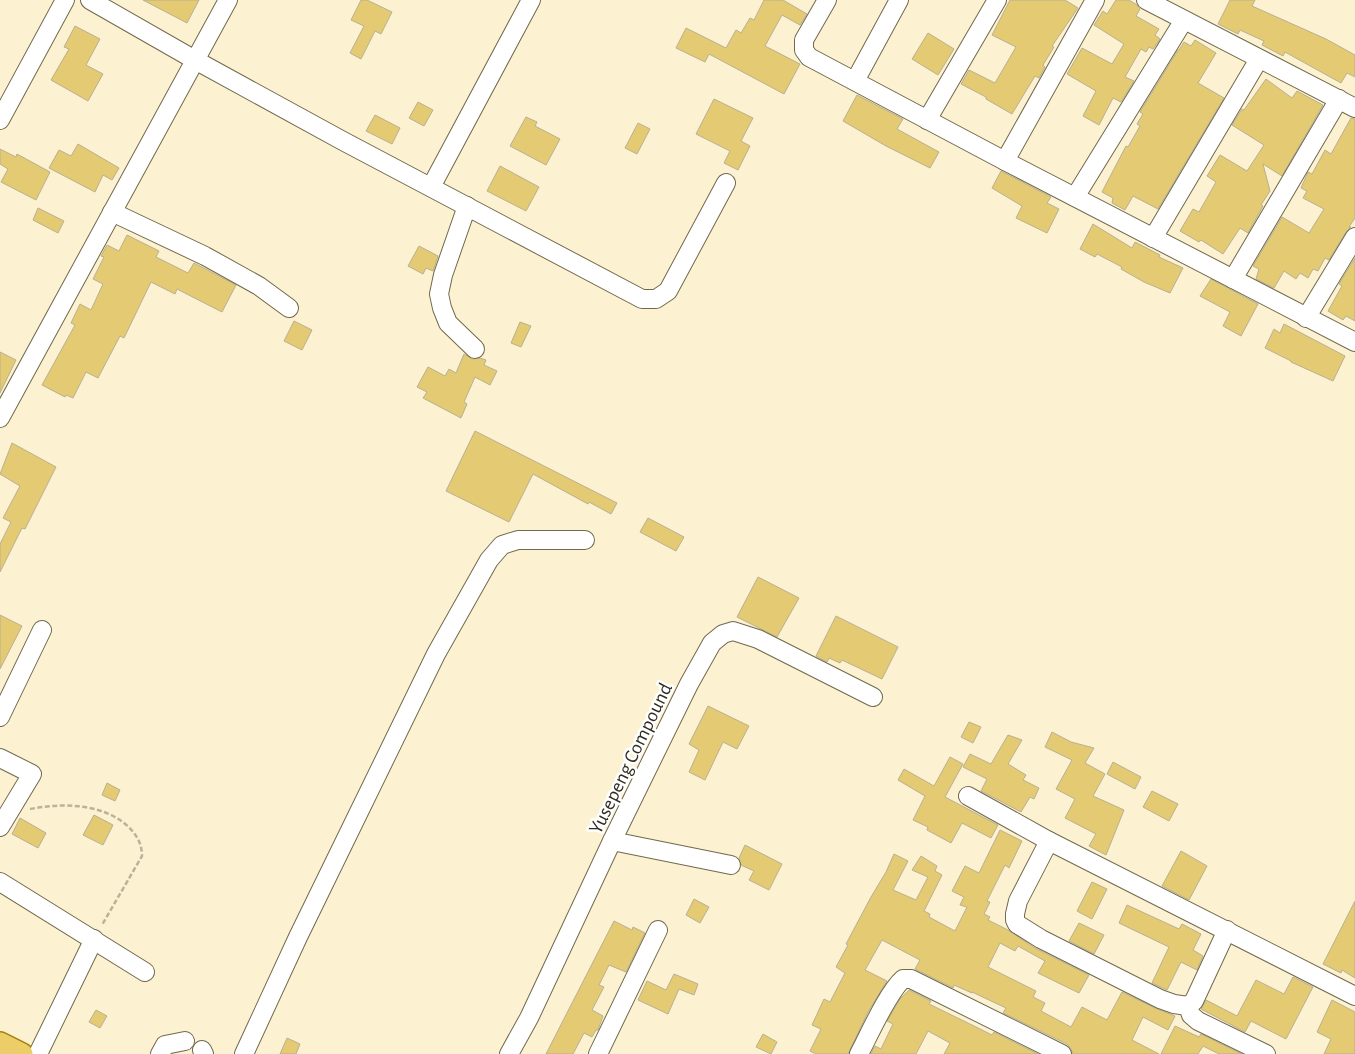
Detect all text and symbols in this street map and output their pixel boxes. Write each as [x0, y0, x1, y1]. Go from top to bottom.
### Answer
street label: Yusepeng Compound [586, 680, 676, 837]

